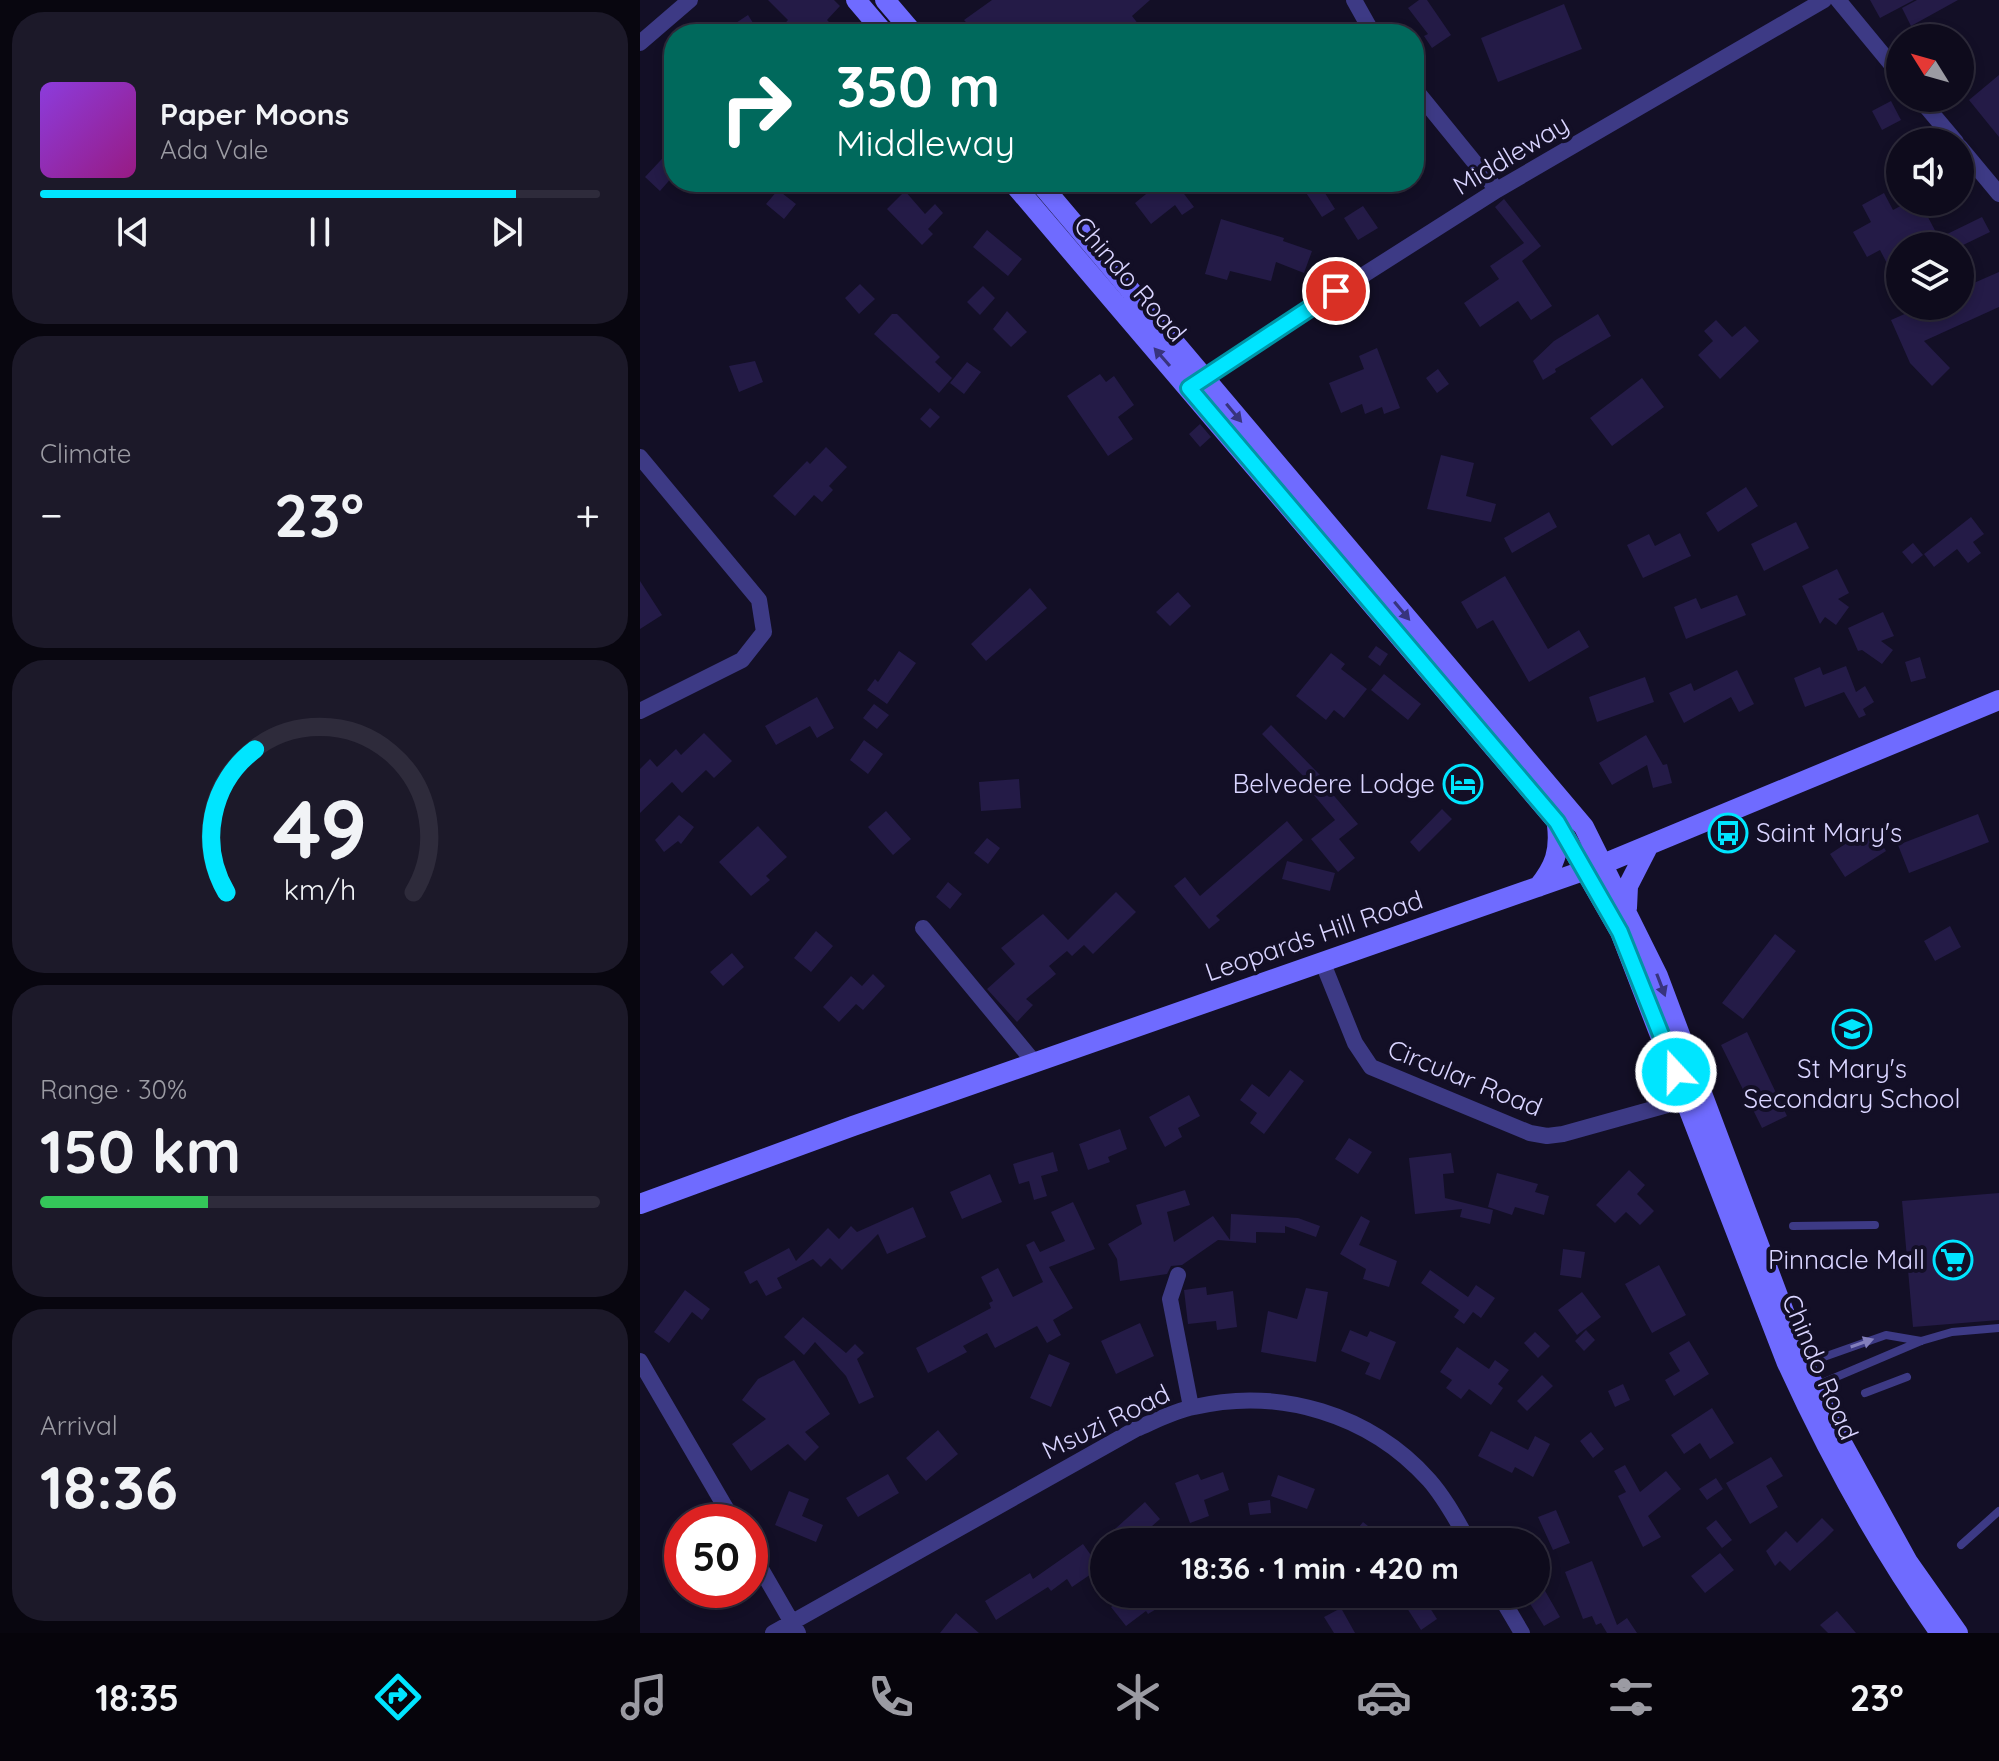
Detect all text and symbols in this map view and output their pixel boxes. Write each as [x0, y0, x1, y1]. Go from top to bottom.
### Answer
north arrow [1886, 24, 1974, 112]
map controls [1886, 24, 1974, 320]
text: 350 m [836, 51, 1000, 121]
icon: right [704, 56, 808, 160]
text: Paper Moons [160, 95, 349, 133]
street label: Middleway [1447, 107, 1575, 202]
text: Middleway [836, 120, 1015, 165]
button: sound [1886, 128, 1974, 216]
text: Ada Vale [160, 133, 269, 166]
street label: Chindo Road [1067, 209, 1194, 348]
icon: previous [111, 210, 155, 254]
icon: pause [298, 210, 342, 254]
icon: next [485, 210, 529, 254]
button: layers [1886, 232, 1974, 320]
pin [1302, 257, 1370, 325]
icon: arrive [1314, 269, 1358, 313]
one-way arrow [1154, 348, 1171, 368]
one-way arrow [1225, 402, 1242, 422]
text: Climate [40, 437, 131, 470]
text: 23° [274, 477, 364, 552]
text: − [40, 487, 63, 542]
text: + [575, 487, 600, 542]
one-way arrow [1393, 600, 1410, 620]
hotel icon: Belvedere Lodge [1442, 763, 1484, 805]
place label: Belvedere Lodge [1232, 767, 1435, 800]
text: 49 [273, 775, 367, 879]
bus stop icon: Saint Mary's [1707, 812, 1749, 854]
place label: Saint Mary's [1756, 816, 1902, 849]
text: km/h [284, 871, 356, 907]
street label: Leopards Hill Road [1201, 883, 1427, 988]
one-way arrow [1655, 973, 1668, 997]
school or university icon: St Mary's Secondary School [1831, 1008, 1873, 1050]
position arrow [1634, 1030, 1718, 1114]
street label: Circular Road [1383, 1032, 1547, 1123]
place label: St Mary's Secondary School [1743, 1052, 1961, 1115]
text: Range · 30% [40, 1073, 187, 1106]
text: 150 km [40, 1113, 241, 1188]
supermarket icon: Pinnacle Mall [1932, 1239, 1974, 1281]
place label: Pinnacle Mall [1768, 1243, 1925, 1276]
street label: Chindo Road [1775, 1289, 1866, 1445]
one-way arrow [1850, 1336, 1874, 1349]
street label: Msuzi Road [1036, 1376, 1175, 1467]
text: Arrival [40, 1409, 118, 1442]
text: 18:36 [40, 1449, 178, 1524]
speed limit sign: 50 [664, 1504, 768, 1608]
text: 18:36 · 1 min · 420 m [1181, 1549, 1459, 1587]
icon: directions [370, 1669, 426, 1725]
icon: music [616, 1669, 672, 1725]
icon: phone [863, 1669, 919, 1725]
icon: climate [1110, 1669, 1166, 1725]
icon: car [1356, 1669, 1412, 1725]
icon: filters [1603, 1669, 1659, 1725]
text: 18:35 [95, 1675, 179, 1720]
text: 23° [1850, 1675, 1904, 1720]

